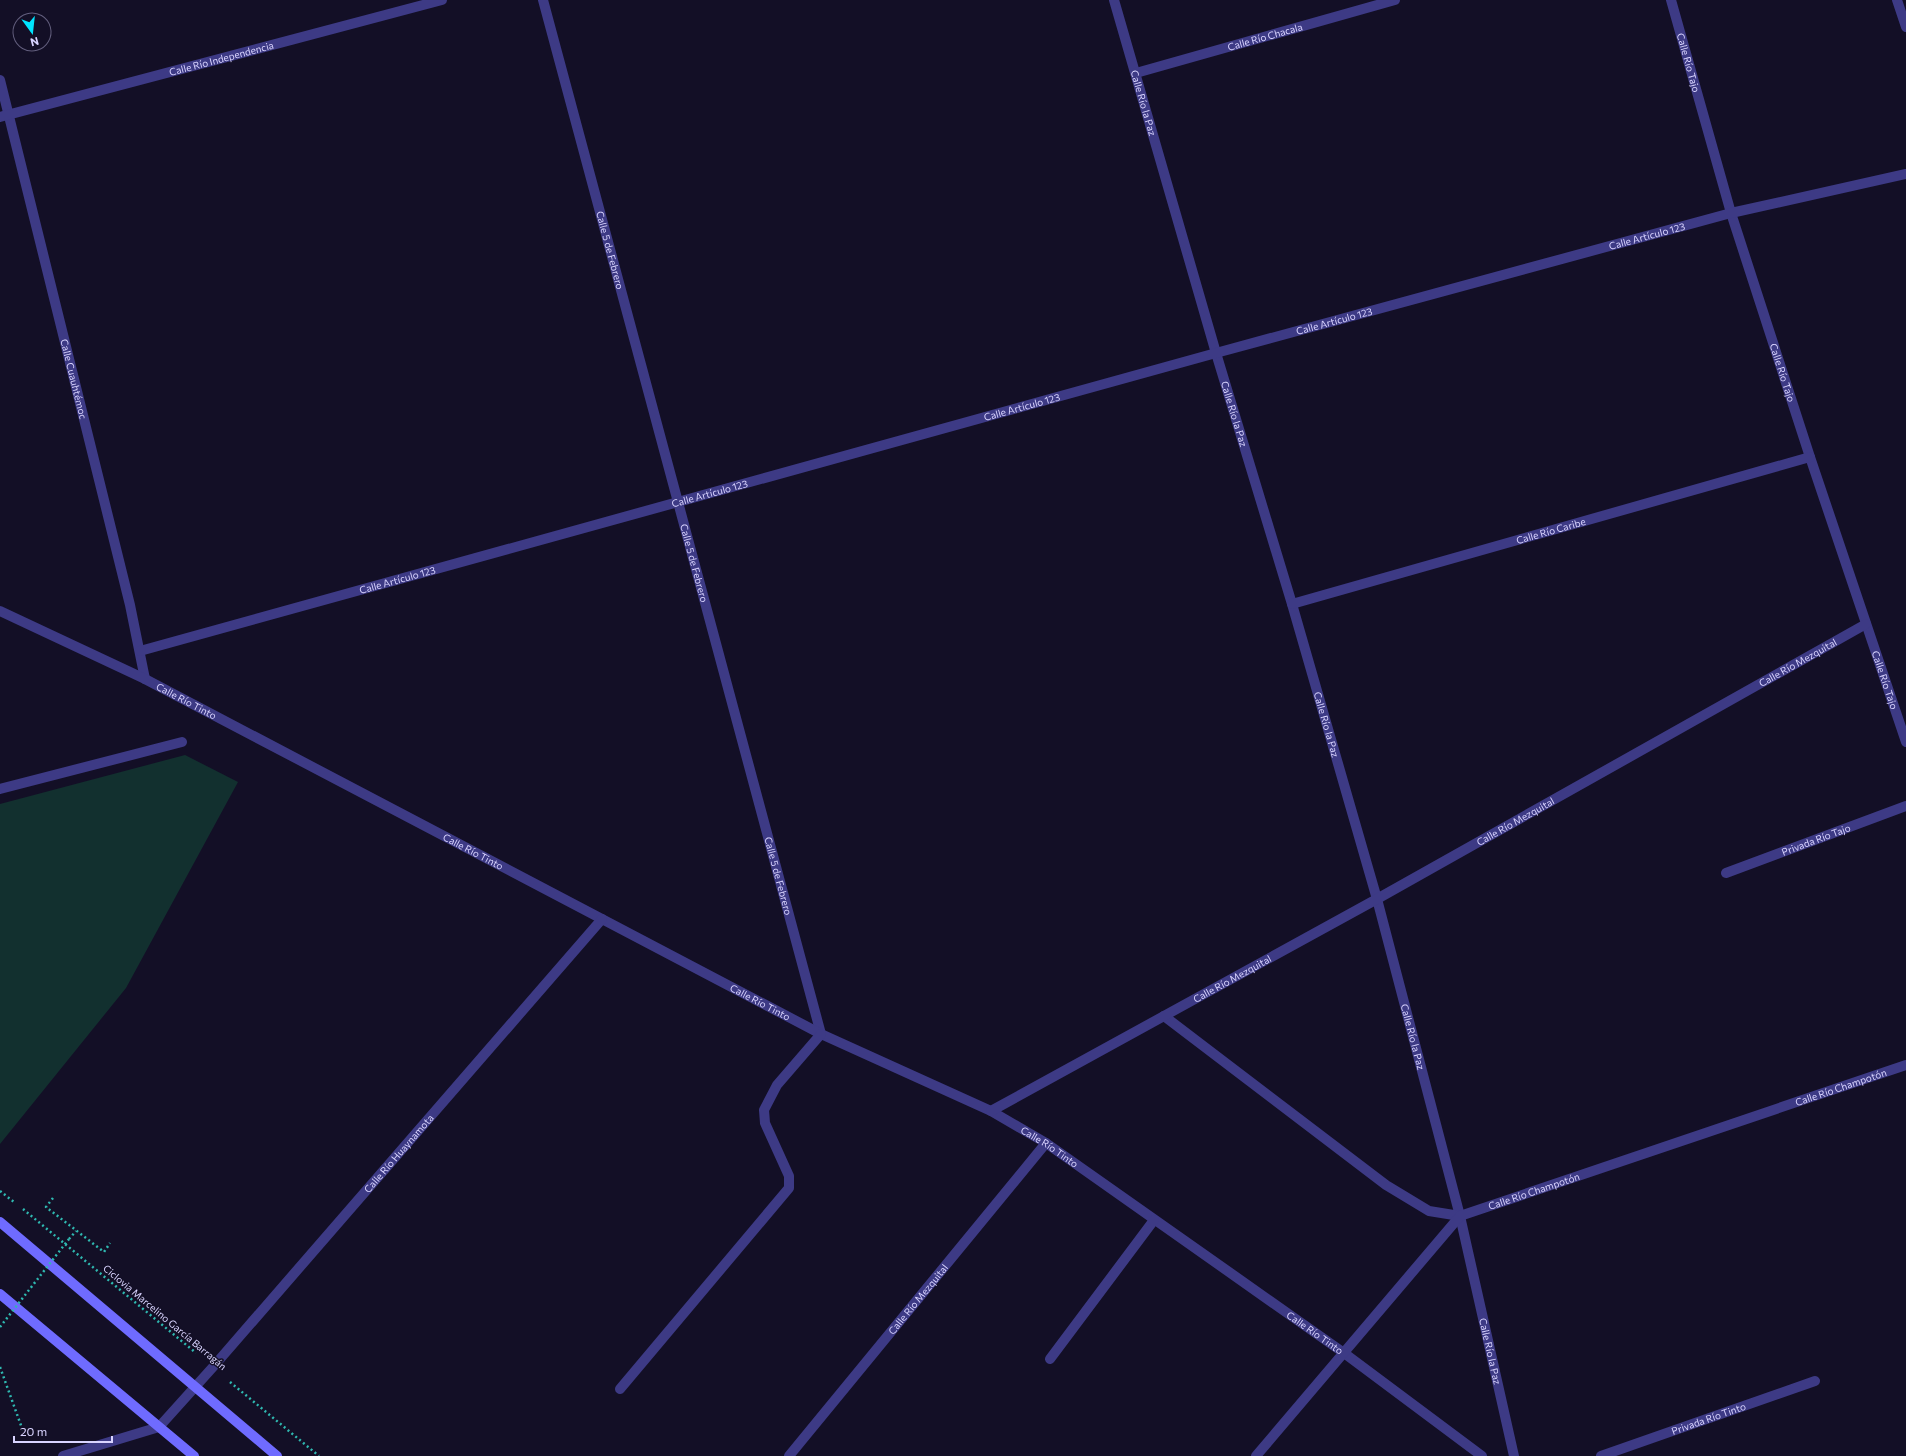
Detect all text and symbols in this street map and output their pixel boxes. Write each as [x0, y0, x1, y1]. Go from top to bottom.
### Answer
north arrow [12, 12, 52, 52]
street label: Calle Río Chacala [1226, 20, 1304, 53]
street label: Calle Río Tajo [1675, 32, 1703, 94]
text: N [29, 35, 40, 49]
street label: Calle Río Independencia [168, 39, 275, 78]
street label: Calle Río la Paz [1129, 69, 1159, 137]
street label: Calle 5 de Febrero [594, 210, 627, 291]
street label: Calle Artículo 123 [1607, 220, 1687, 252]
street label: Calle Artículo 123 [1295, 305, 1374, 337]
street label: Calle Cuauhtémoc [58, 338, 90, 420]
street label: Calle Río Tajo [1768, 342, 1798, 403]
street label: Calle Río la Paz [1219, 380, 1250, 448]
street label: Calle Artículo 123 [982, 390, 1062, 423]
street label: Calle Artículo 123 [670, 477, 749, 510]
street label: Calle Río Caribe [1515, 515, 1587, 546]
street label: Calle 5 de Febrero [678, 522, 711, 604]
street label: Calle Artículo 123 [358, 563, 437, 596]
street label: Calle Río Mezquital [1757, 636, 1839, 689]
street label: Calle Río Tajo [1870, 649, 1901, 711]
street label: Calle Río Tinto [154, 680, 219, 722]
street label: Calle Río la Paz [1312, 690, 1342, 759]
street label: Calle Río Mezquital [1474, 795, 1556, 848]
street label: Privada Río Tajo [1780, 821, 1852, 858]
street label: Calle Río Tinto [441, 831, 505, 872]
street label: Calle 5 de Febrero [762, 835, 795, 916]
street label: Calle Río Mezquital [1191, 952, 1273, 1005]
street label: Calle Río Tinto [728, 981, 792, 1023]
street label: Calle Río la Paz [1399, 1002, 1427, 1071]
street label: Calle Río Champotón [1794, 1066, 1888, 1108]
street label: Calle Río Huaynamota [361, 1112, 436, 1195]
street label: Calle Río Tinto [1019, 1124, 1081, 1170]
street label: Calle Río Champotón [1487, 1170, 1581, 1212]
street label: Ciclovia Marcelino García Barragán [101, 1262, 229, 1372]
street label: Calle Río Mezquital [885, 1262, 950, 1337]
street label: Calle Río Tinto [1284, 1309, 1346, 1357]
street label: Calle Río la Paz [1477, 1317, 1504, 1386]
street label: Privada Río Tinto [1670, 1400, 1747, 1437]
scale bar [14, 1418, 112, 1444]
text: 20 m [20, 1424, 47, 1438]

